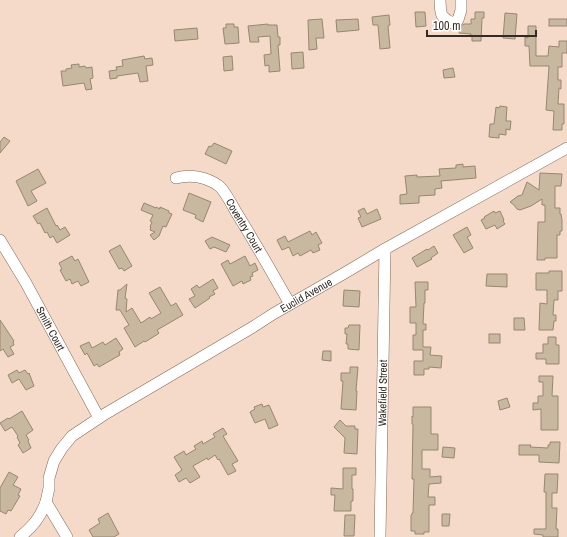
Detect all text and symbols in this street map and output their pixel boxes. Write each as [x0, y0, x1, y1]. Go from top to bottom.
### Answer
scale bar [427, 12, 536, 38]
text: 100 m [433, 18, 460, 34]
street label: Coventry Court [223, 196, 266, 255]
street label: Euclid Avenue [278, 275, 335, 315]
street label: Smith Court [33, 304, 68, 353]
street label: Wakefield Street [375, 359, 390, 426]

